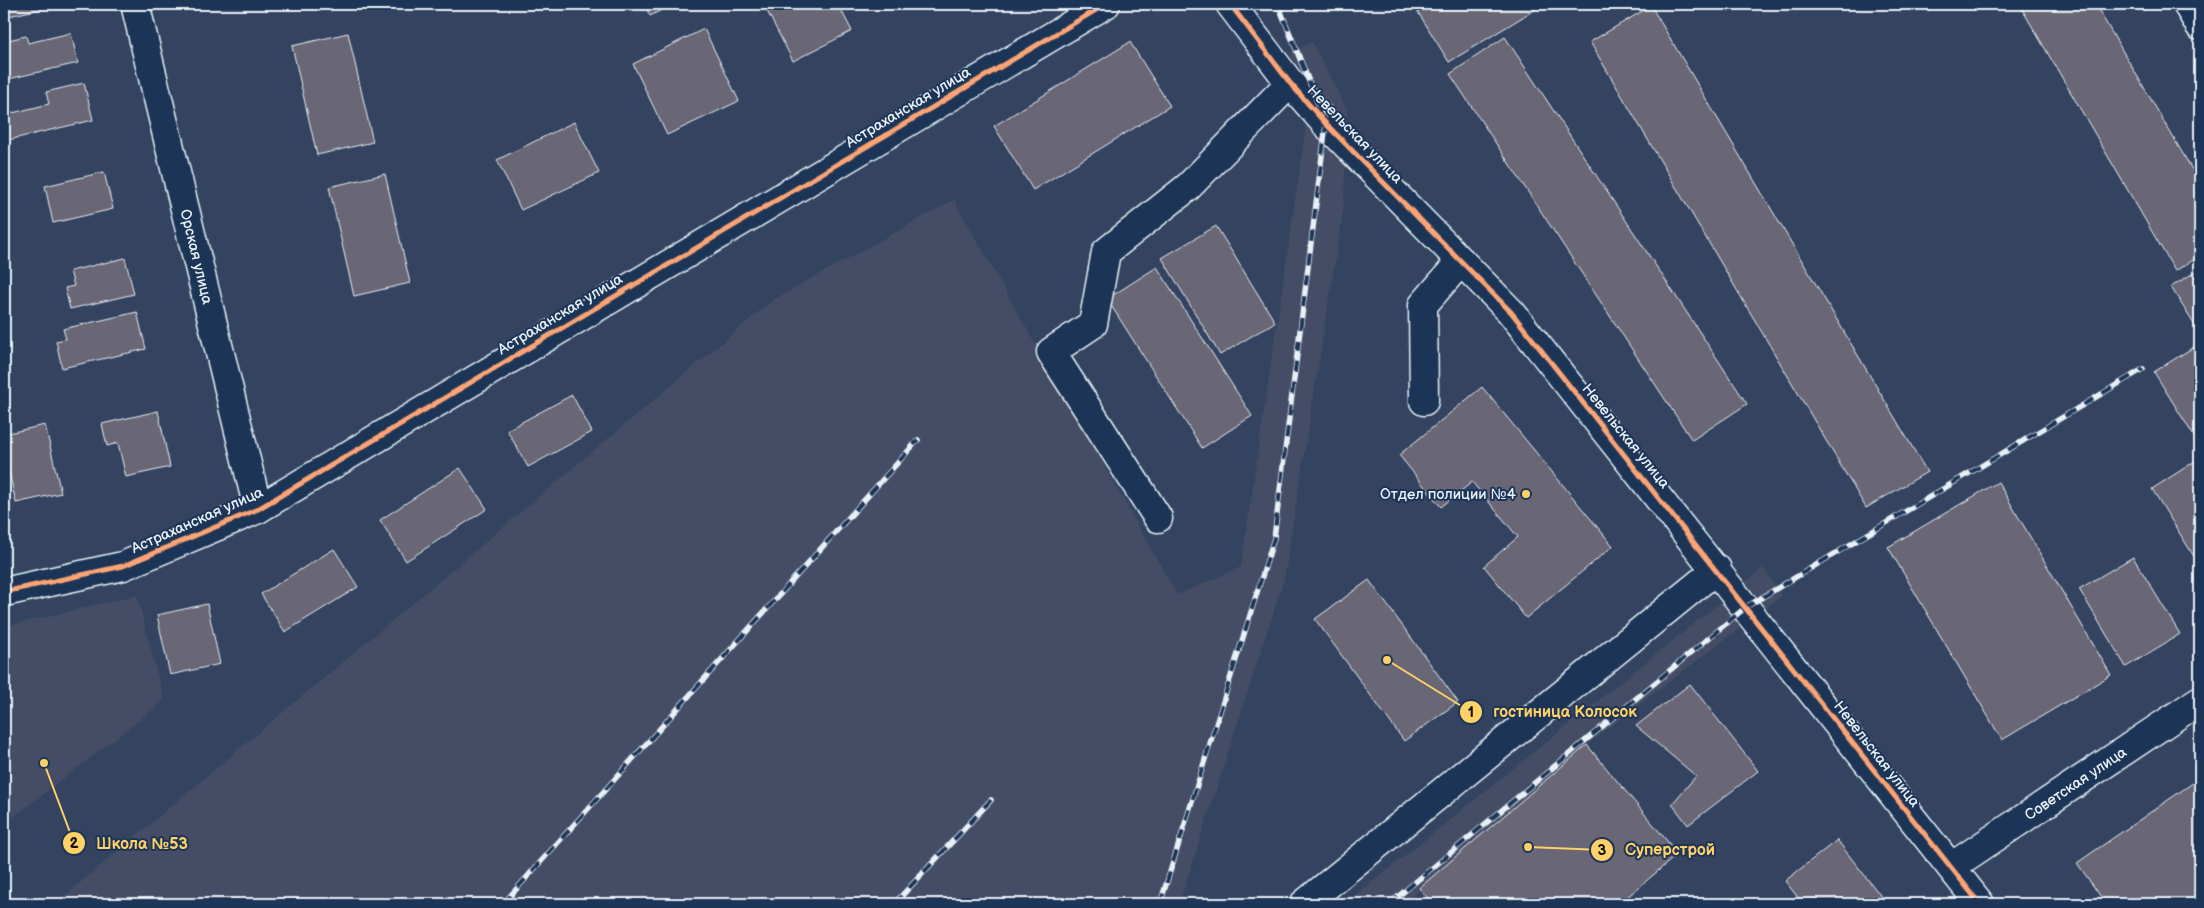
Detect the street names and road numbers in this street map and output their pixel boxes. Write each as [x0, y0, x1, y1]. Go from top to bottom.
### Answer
street label: Астраханская улица [841, 63, 974, 153]
street label: Невельская улица [1303, 81, 1407, 188]
street label: Орская улица [175, 207, 217, 306]
street label: Астраханская улица [493, 270, 626, 360]
street label: Невельская улица [1577, 380, 1674, 493]
street label: Астраханская улица [127, 483, 266, 559]
street label: Невельская улица [1829, 697, 1924, 811]
street label: Советская улица [2021, 743, 2131, 825]

